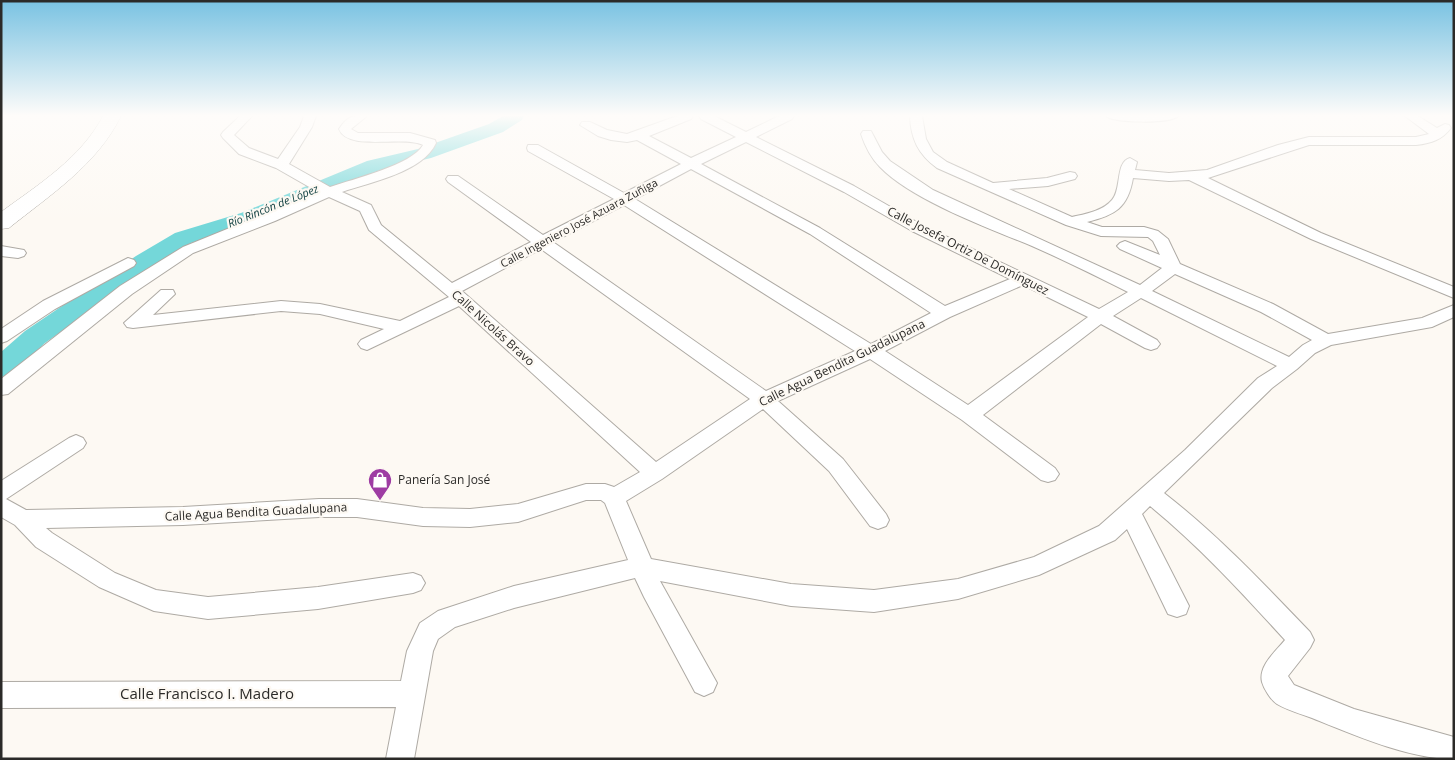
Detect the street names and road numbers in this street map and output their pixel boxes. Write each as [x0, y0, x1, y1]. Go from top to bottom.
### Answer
street label: Calle Ingeniero José Azuara Zuñiga [497, 175, 660, 271]
street label: Calle Josefa Ortiz De Domínguez [884, 202, 1052, 299]
street label: Calle Nicolás Bravo [448, 286, 539, 369]
street label: Calle Agua Bendita Guadalupana [756, 315, 928, 410]
street label: Calle Agua Bendita Guadalupana [164, 498, 348, 525]
street label: Calle Francisco I. Madero [120, 683, 294, 703]

